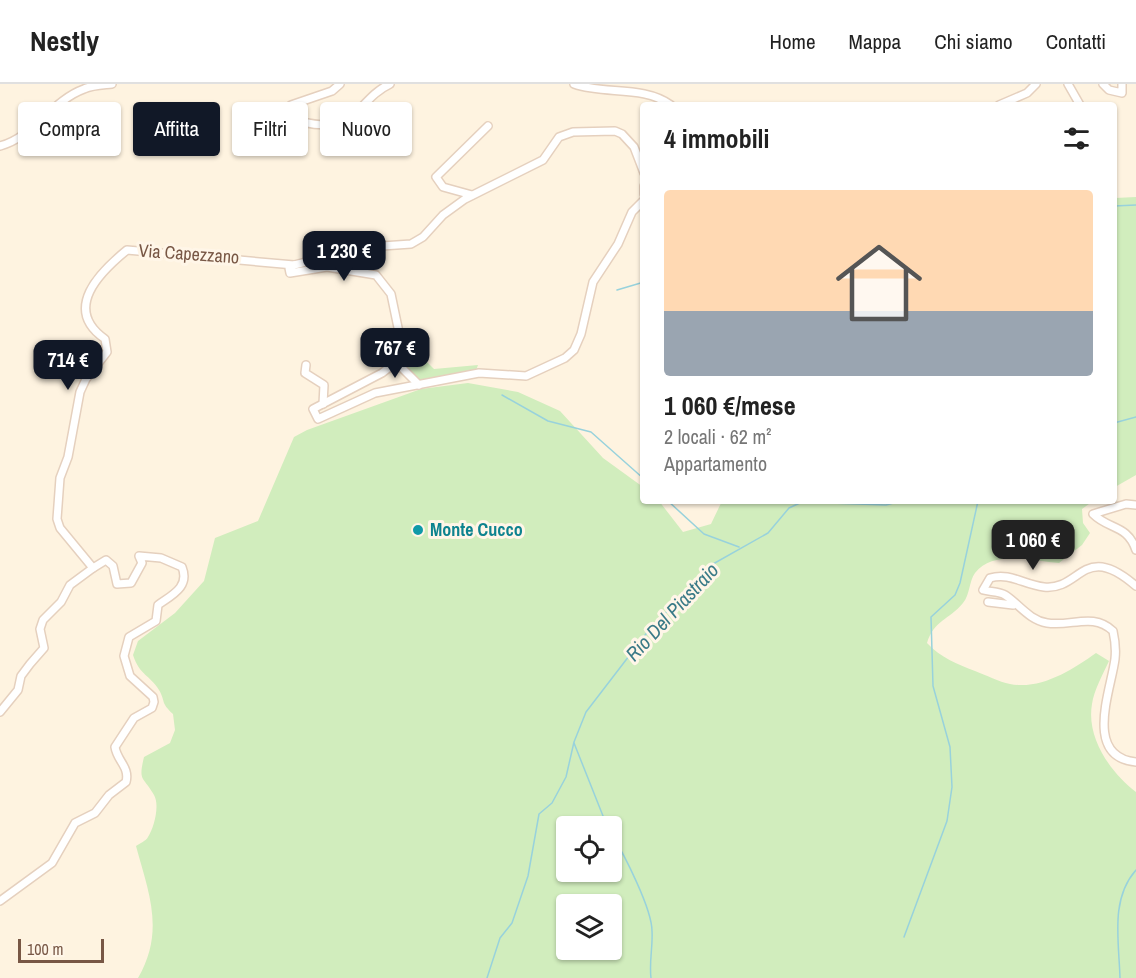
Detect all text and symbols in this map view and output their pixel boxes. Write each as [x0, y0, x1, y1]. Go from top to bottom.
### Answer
text: Nestly [30, 22, 99, 60]
text: Home [770, 27, 816, 56]
text: Mappa [849, 27, 901, 56]
text: Chi siamo [934, 27, 1013, 56]
text: Contatti [1046, 27, 1106, 56]
chip: Compra [18, 102, 121, 156]
chip: Affitta [133, 102, 220, 156]
chip: Filtri [232, 102, 308, 156]
chip: Nuovo [320, 102, 412, 156]
text: 4 immobili [664, 121, 769, 156]
icon: filters [1060, 122, 1093, 155]
icon: home [825, 229, 933, 337]
pin: 1 230 € [289, 231, 399, 282]
text: 1 230 € [317, 237, 371, 264]
street label: Via Capezzano [138, 238, 240, 269]
pin: 767 € [353, 328, 437, 379]
text: 767 € [374, 334, 416, 361]
pin: 714 € [26, 340, 110, 391]
text: 714 € [47, 346, 89, 373]
text: 1 060 €/mese [664, 388, 796, 423]
text: 2 locali · 62 m² [664, 423, 772, 450]
text: Appartamento [664, 450, 767, 477]
place label: Monte Cucco [430, 517, 523, 542]
pin: 1 060 € [978, 520, 1088, 571]
marker: Monte Cucco [411, 523, 425, 537]
text: 1 060 € [1006, 526, 1060, 553]
water label: Rio Del Piastraio [619, 557, 724, 667]
map controls [556, 816, 622, 960]
button: locate [556, 816, 622, 882]
button: layers [556, 894, 622, 960]
scale bar [18, 936, 104, 964]
text: 100 m [27, 938, 63, 960]

